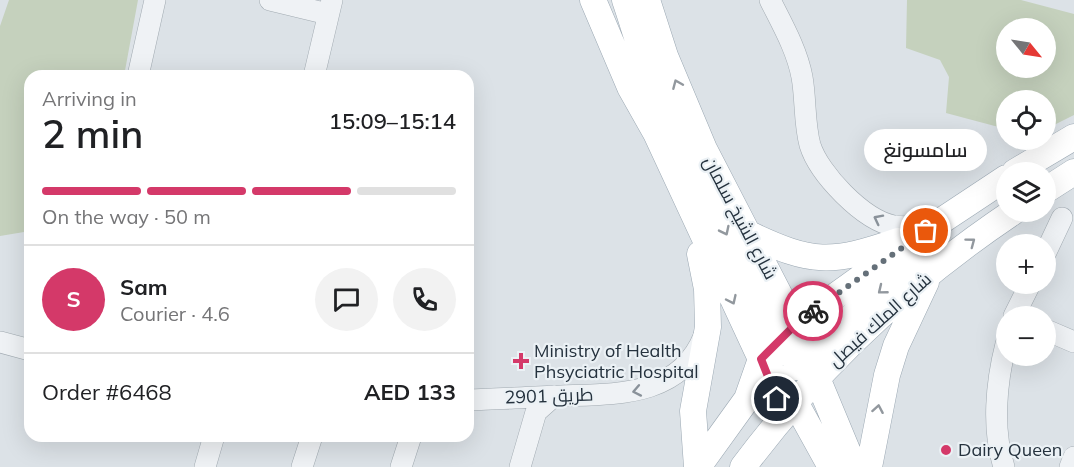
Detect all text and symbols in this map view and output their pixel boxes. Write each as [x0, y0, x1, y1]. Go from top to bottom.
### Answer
north arrow [996, 18, 1056, 78]
map controls [996, 18, 1056, 366]
one-way arrow [672, 79, 684, 90]
text: Arriving in [42, 86, 137, 111]
button: locate [996, 90, 1056, 150]
text: 15:09–15:14 [329, 107, 456, 135]
text: 2 min [42, 109, 143, 158]
callout: سامسونغ [864, 129, 988, 171]
text: سامسونغ [884, 137, 967, 162]
street label: شارع الشيخ سلمان [697, 152, 783, 284]
button: layers [996, 162, 1056, 222]
text: On the way · 50 m [42, 204, 211, 229]
pin [900, 205, 951, 256]
icon: bag [909, 214, 942, 247]
one-way arrow [874, 215, 885, 226]
one-way arrow [717, 225, 729, 236]
button: + [996, 234, 1056, 294]
one-way arrow [965, 239, 976, 250]
street label: شارع الملك فيصل [823, 267, 937, 373]
button: chat [315, 268, 378, 331]
button: phone [393, 268, 456, 331]
text: Sam [120, 273, 168, 301]
courier [783, 281, 843, 341]
one-way arrow [878, 283, 889, 294]
text: S [66, 285, 81, 313]
one-way arrow [725, 294, 737, 305]
icon: bike [797, 295, 830, 328]
text: Courier · 4.6 [120, 301, 230, 326]
button: − [996, 306, 1056, 366]
place label: Ministry of Health Phsyciatric Hospital [534, 339, 699, 383]
marker: Ministry of Health Phsyciatric Hospital [512, 352, 530, 370]
pin [751, 373, 802, 424]
text: Order #6468 [42, 378, 172, 406]
text: AED 133 [364, 378, 456, 406]
street label: طريق 2901 [504, 382, 594, 410]
icon: home [760, 382, 793, 415]
one-way arrow [632, 384, 642, 397]
one-way arrow [872, 405, 884, 414]
place label: Dairy Queen [958, 438, 1062, 461]
marker: Dairy Queen [939, 443, 953, 457]

